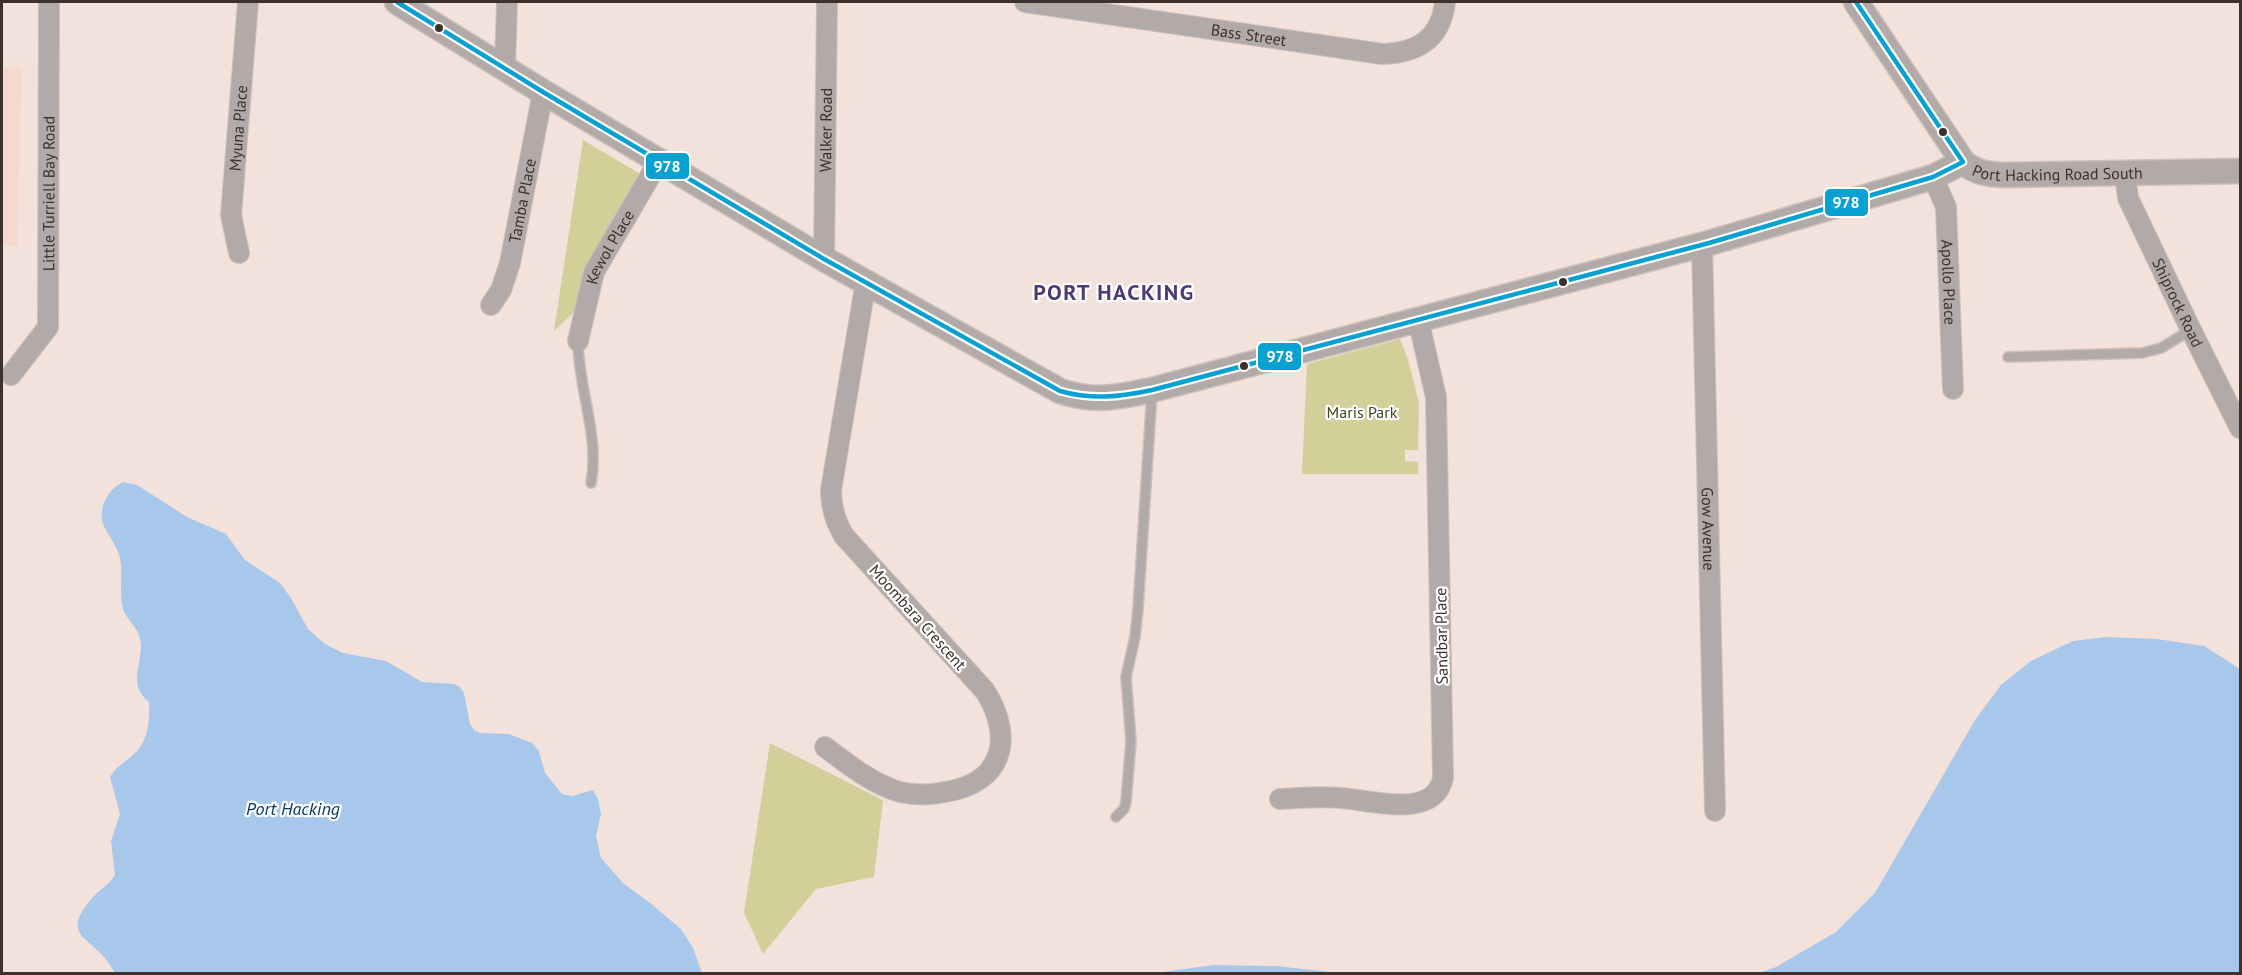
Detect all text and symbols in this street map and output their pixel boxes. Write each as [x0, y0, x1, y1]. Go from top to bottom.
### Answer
street label: Bass Street [1210, 19, 1288, 50]
unlabelled marker [433, 22, 445, 34]
street label: Myuna Place [225, 84, 251, 172]
street label: Walker Road [815, 88, 836, 172]
street label: Little Turriell Bay Road [38, 116, 59, 271]
unlabelled marker [1937, 126, 1949, 138]
line badge: 978 [645, 152, 690, 180]
text: 978 [653, 156, 681, 176]
street label: Tamba Place [504, 157, 540, 245]
street label: Port Hacking Road South [1970, 160, 2143, 185]
line badge: 978 [1824, 188, 1869, 217]
text: 978 [1832, 192, 1860, 212]
street label: Kewol Place [582, 206, 638, 286]
street label: Apollo Place [1937, 239, 1961, 325]
street label: Shiprock Road [2148, 255, 2208, 351]
unlabelled marker [1557, 276, 1569, 288]
district label: PORT HACKING [1033, 278, 1195, 306]
line badge: 978 [1257, 342, 1302, 371]
text: 978 [1266, 346, 1294, 366]
unlabelled marker [1238, 360, 1250, 372]
park label: Maris Park [1327, 402, 1398, 422]
street label: Gow Avenue [1698, 487, 1719, 571]
street label: Moombara Crescent [865, 560, 971, 674]
street label: Sandbar Place [1430, 588, 1452, 684]
water label: Port Hacking [246, 797, 340, 820]

